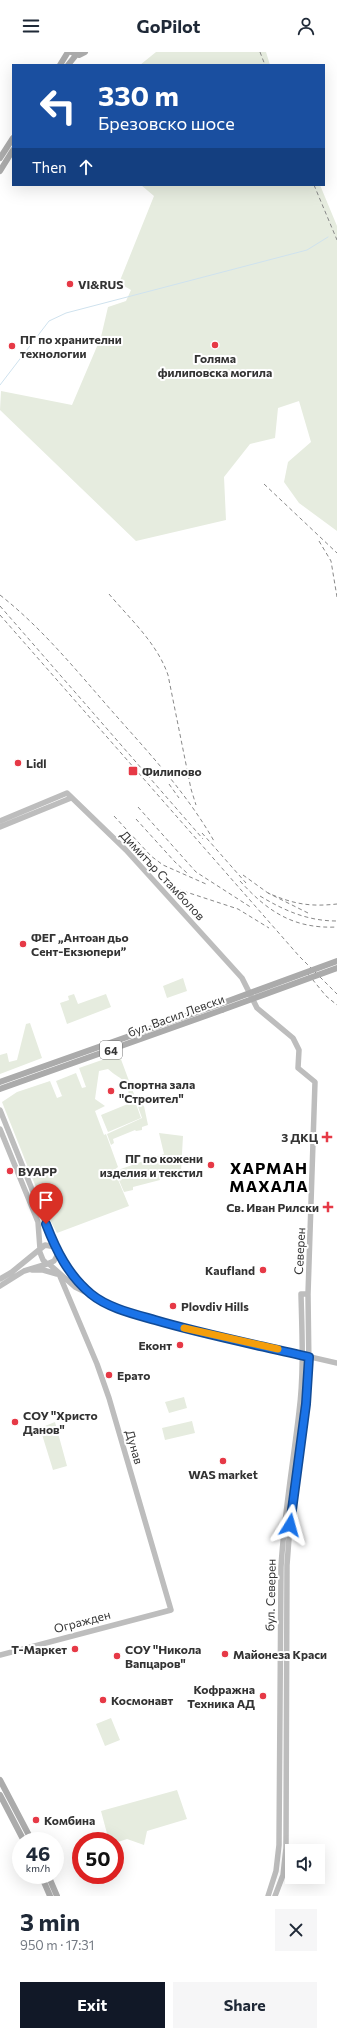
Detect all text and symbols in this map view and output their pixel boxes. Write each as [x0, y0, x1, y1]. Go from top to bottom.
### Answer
icon: menu [20, 15, 42, 37]
text: GoPilot [137, 15, 200, 37]
icon: person [295, 15, 317, 37]
text: 330 m [98, 78, 179, 112]
icon: left [32, 80, 84, 132]
text: Брезовско шосе [98, 112, 235, 134]
icon: ahead [75, 156, 97, 178]
text: Then [32, 158, 67, 176]
place label: VI&RUS [78, 277, 123, 291]
marker: VI&RUS [65, 279, 75, 289]
place label: ПГ по хранителни технологии [20, 332, 122, 360]
marker: Голяма филиповска могила [210, 340, 220, 350]
marker: ПГ по хранителни технологии [7, 341, 17, 351]
place label: Голяма филиповска могила [158, 351, 272, 379]
place label: Lidl [26, 756, 47, 770]
marker: Lidl [13, 758, 23, 768]
place label: Филипово [142, 764, 202, 778]
marker: Филипово [127, 765, 139, 777]
street label: Димитър Стамболов [118, 827, 208, 923]
place label: ФЕГ „Антоан дьо Сент-Екзюпери” [31, 930, 129, 958]
marker: ФЕГ „Антоан дьо Сент-Екзюпери” [18, 939, 28, 949]
street label: бул. Васил Левски [126, 991, 226, 1039]
road number: 64 [100, 1041, 122, 1059]
place label: Спортна зала "Строител" [119, 1077, 195, 1105]
marker: Спортна зала "Строител" [106, 1086, 116, 1096]
place label: 3 ДКЦ [281, 1130, 319, 1144]
marker: 3 ДКЦ [321, 1131, 333, 1143]
place label: ПГ по кожени изделия и текстил [100, 1151, 203, 1179]
district label: ХАРМАН МАХАЛА [229, 1158, 309, 1195]
marker: ПГ по кожени изделия и текстил [206, 1160, 216, 1170]
place label: ВУАРР [18, 1164, 57, 1178]
marker: ВУАРР [5, 1166, 15, 1176]
pin [29, 1183, 63, 1224]
icon: arrive [35, 1189, 57, 1211]
place label: Св. Иван Рилски [226, 1200, 319, 1214]
marker: Св. Иван Рилски [322, 1201, 334, 1213]
street label: Северен [291, 1227, 307, 1275]
place label: Kaufland [205, 1263, 255, 1277]
marker: Kaufland [258, 1265, 268, 1275]
place label: Plovdiv Hills [181, 1299, 249, 1313]
marker: Plovdiv Hills [168, 1301, 178, 1311]
place label: Еконт [138, 1338, 172, 1352]
marker: Еконт [175, 1340, 185, 1350]
place label: Ерато [117, 1368, 150, 1382]
marker: Ерато [104, 1370, 114, 1380]
place label: СОУ "Христо Данов" [23, 1408, 98, 1436]
marker: СОУ "Христо Данов" [10, 1417, 20, 1427]
street label: Дунав [123, 1428, 147, 1466]
marker: WAS market [218, 1456, 228, 1466]
place label: WAS market [188, 1467, 258, 1481]
position arrow [269, 1504, 311, 1546]
street label: бул. Северен [262, 1559, 278, 1631]
street label: Огражден [52, 1607, 112, 1635]
place label: Т-Маркет [11, 1642, 67, 1656]
place label: СОУ "Никола Вапцаров" [125, 1642, 201, 1670]
marker: Т-Маркет [70, 1644, 80, 1654]
place label: Майонеза Краси [233, 1647, 327, 1661]
marker: Майонеза Краси [220, 1649, 230, 1659]
marker: СОУ "Никола Вапцаров" [112, 1651, 122, 1661]
place label: Кофражна Техника АД [187, 1682, 255, 1710]
marker: Кофражна Техника АД [258, 1691, 268, 1701]
place label: Космонавт [111, 1693, 174, 1707]
marker: Космонавт [98, 1695, 108, 1705]
place label: Комбина [44, 1813, 95, 1827]
marker: Комбина [31, 1815, 41, 1825]
speed limit sign: 50 [72, 1832, 124, 1884]
text: 46 [26, 1841, 50, 1865]
map controls [285, 1844, 325, 1884]
button: sound [285, 1844, 325, 1884]
text: km/h [26, 1862, 50, 1874]
text: 3 min [20, 1907, 80, 1936]
button: close [275, 1909, 317, 1951]
text: 950 m · 17:31 [20, 1937, 94, 1953]
button: Exit [20, 1982, 165, 2028]
button: Share [173, 1982, 317, 2028]

